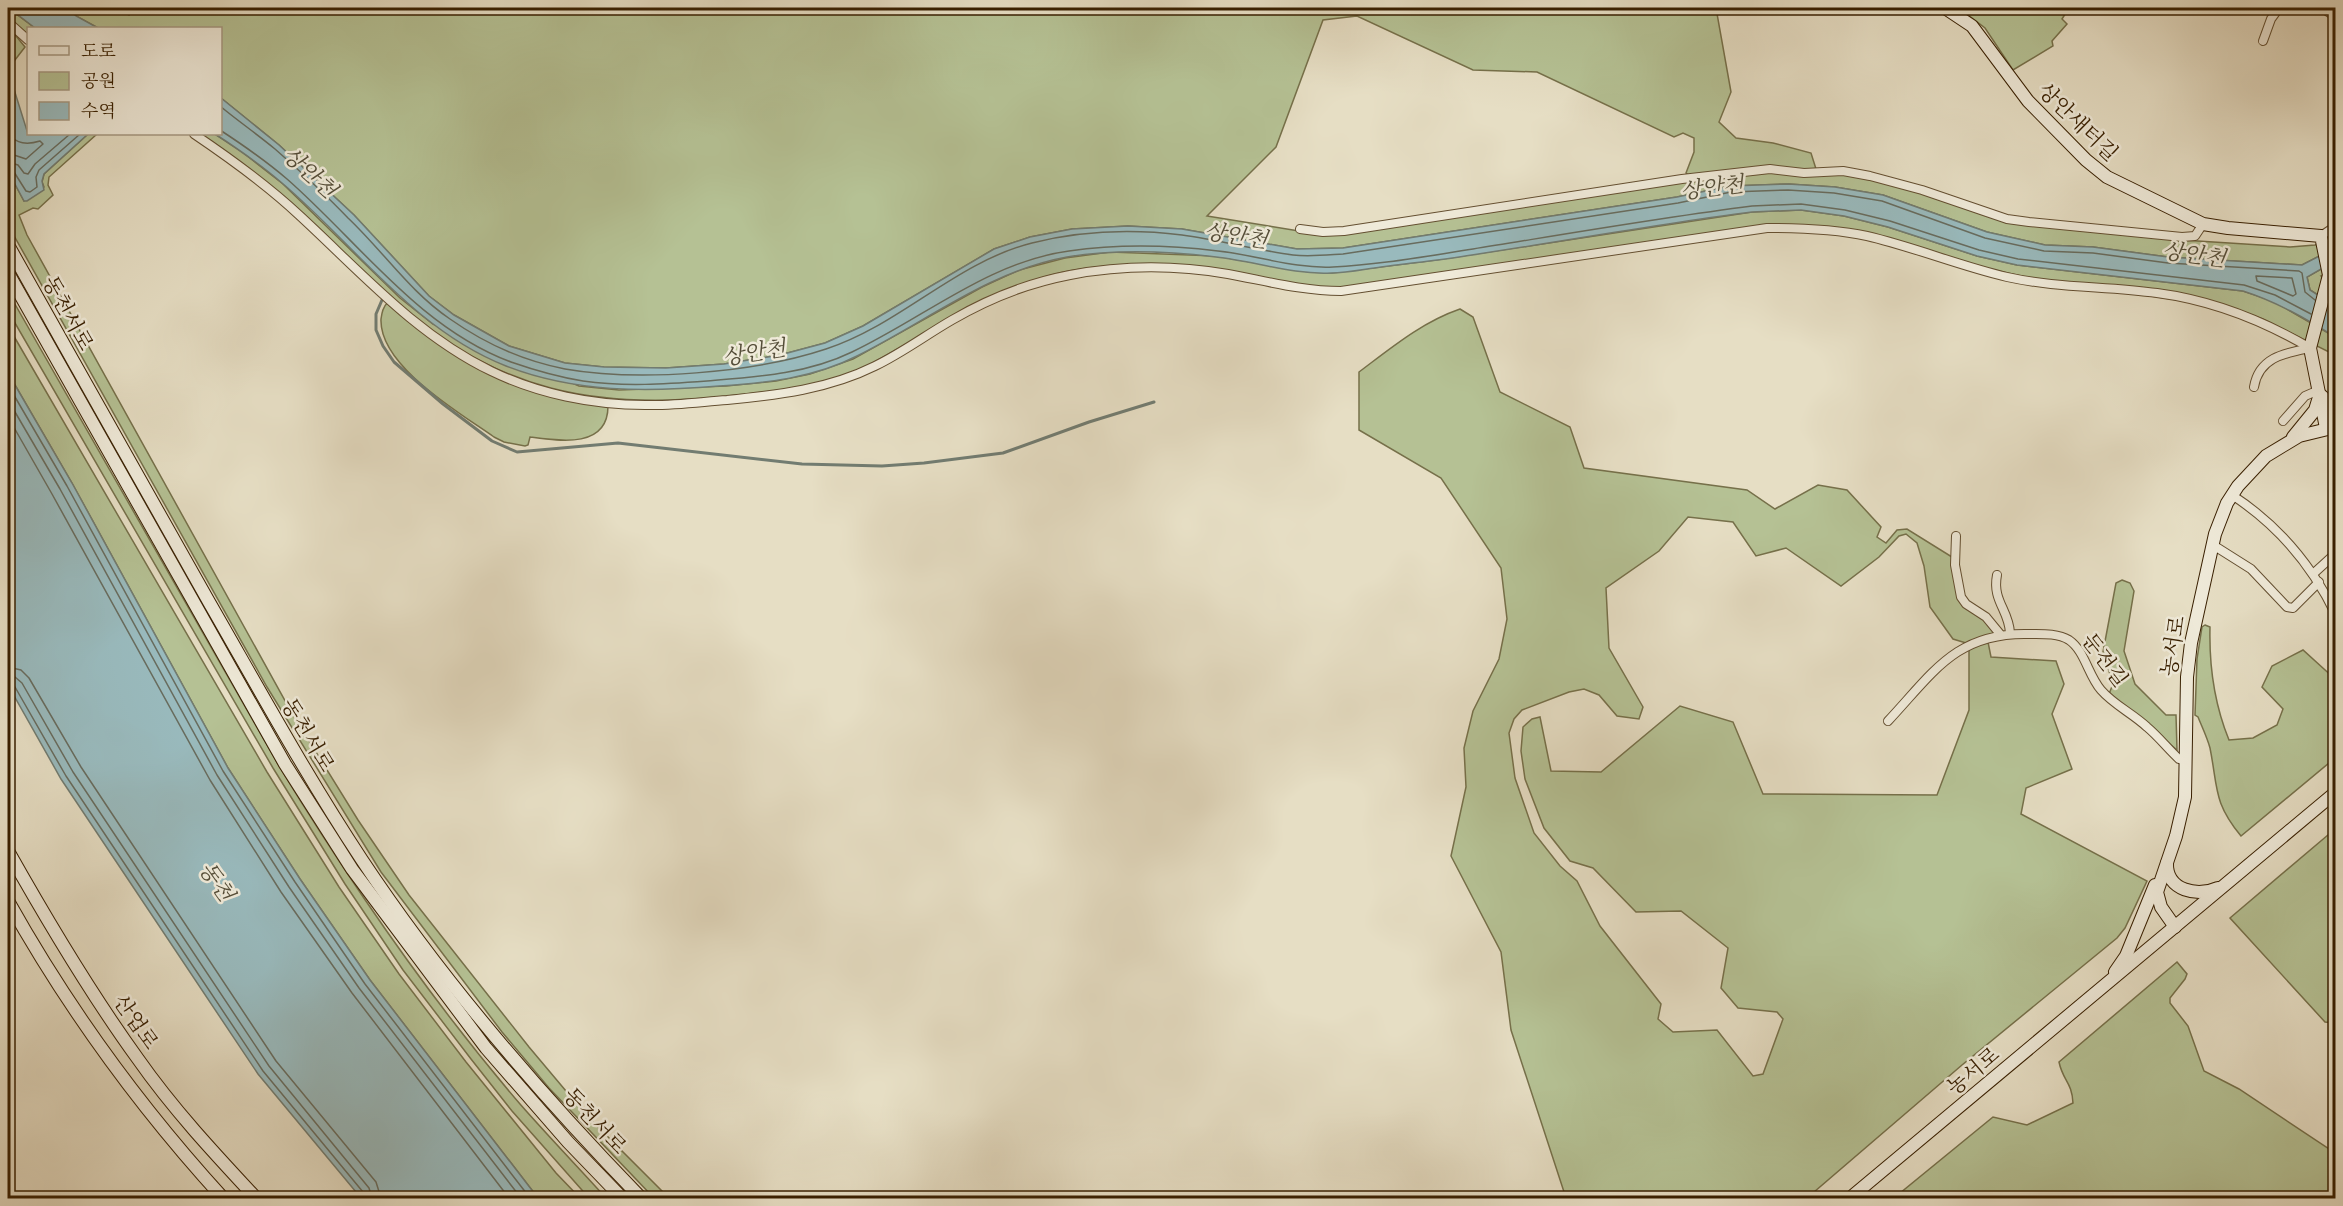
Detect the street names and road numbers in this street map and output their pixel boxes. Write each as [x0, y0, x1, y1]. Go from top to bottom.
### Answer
street label: 상안새터길 [2032, 77, 2124, 167]
street label: 동천서로 [37, 271, 100, 355]
street label: 농서로 [2154, 614, 2191, 678]
street label: 둔전길 [2076, 627, 2134, 692]
street label: 동천서로 [276, 693, 341, 776]
street label: 산업로 [108, 989, 165, 1054]
street label: 농서로 [1941, 1041, 2005, 1101]
street label: 동천서로 [558, 1082, 633, 1160]

